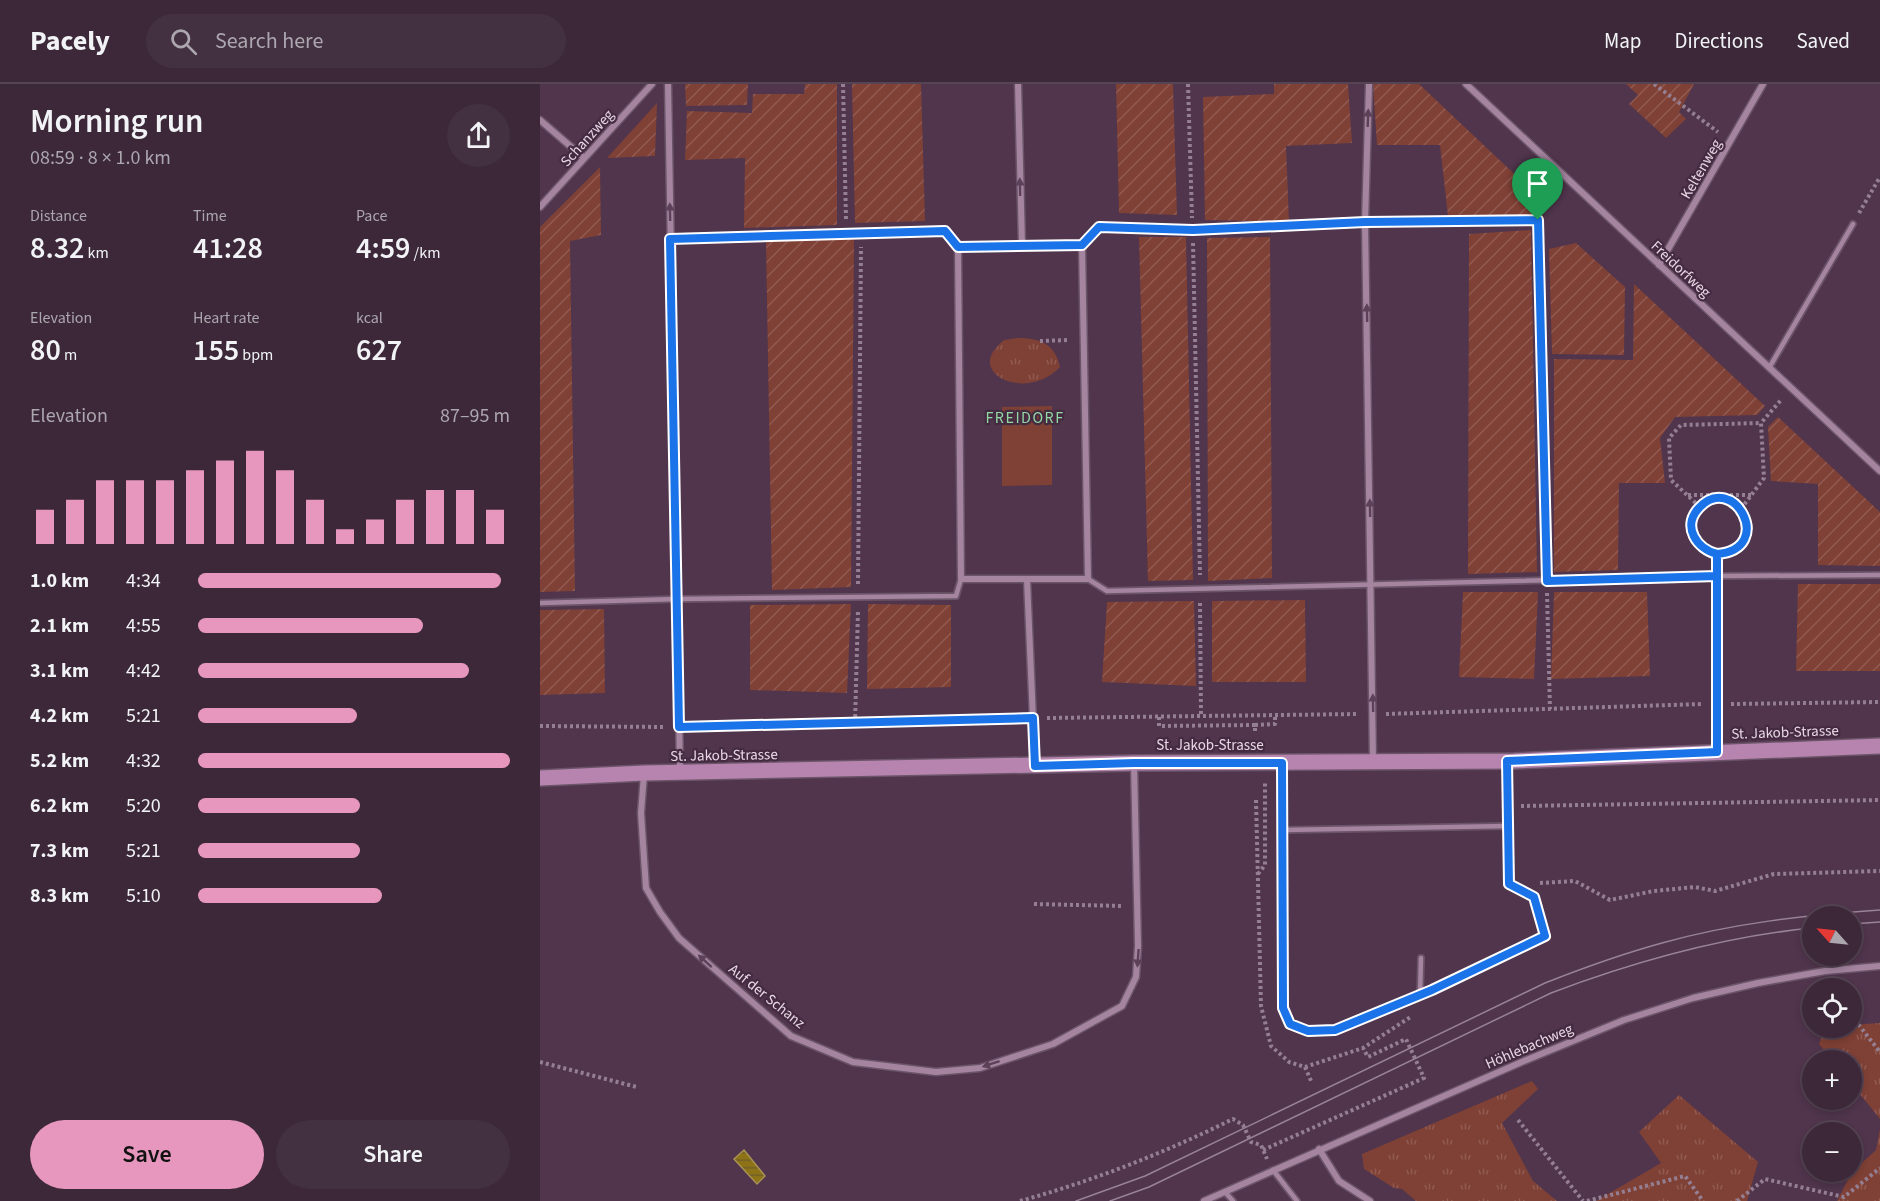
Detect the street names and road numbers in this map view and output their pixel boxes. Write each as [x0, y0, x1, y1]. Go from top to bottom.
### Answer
street label: Schanzweg [556, 105, 619, 172]
street label: Keltenweg [1676, 135, 1727, 203]
street label: Freidorfweg [1646, 236, 1716, 303]
street label: St. Jakob-Strasse [1731, 720, 1839, 745]
street label: St. Jakob-Strasse [1156, 735, 1264, 756]
street label: St. Jakob-Strasse [670, 744, 778, 767]
street label: Auf der Schanz [724, 959, 809, 1034]
street label: Höhlebachweg [1482, 1018, 1577, 1074]

